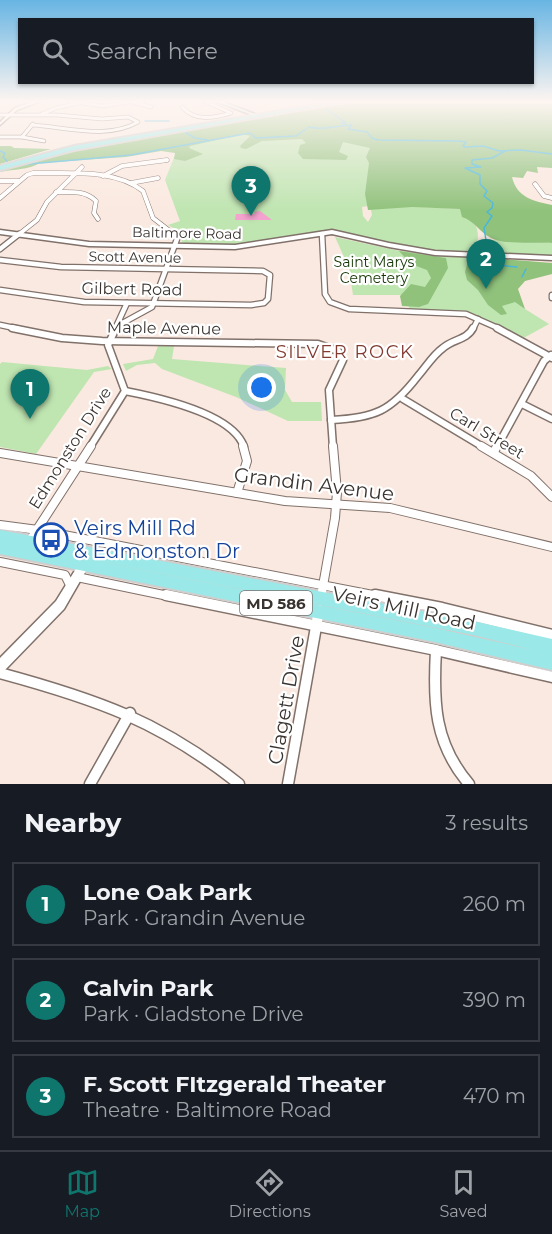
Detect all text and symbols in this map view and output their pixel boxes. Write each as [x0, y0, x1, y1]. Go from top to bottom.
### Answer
search box [18, 18, 534, 84]
icon: search [39, 35, 72, 68]
text: Search here [87, 38, 218, 65]
pin: 3 [232, 166, 270, 216]
street label: Baltimore Road [132, 223, 242, 243]
pin: 2 [466, 240, 506, 289]
street label: Scott Avenue [88, 247, 182, 267]
park label: Saint Marys Cemetery [334, 253, 415, 287]
street label: Gilbert Road [82, 279, 182, 299]
street label: Maple Avenue [107, 318, 221, 338]
district label: SILVER ROCK [276, 341, 414, 363]
pin: 1 [10, 370, 50, 419]
your location [247, 373, 276, 402]
street label: Edmonston Drive [25, 384, 115, 512]
street label: Carl Street [446, 403, 528, 463]
street label: Grandin Avenue [233, 462, 395, 506]
place label: Veirs Mill Rd & Edmonston Dr [74, 516, 240, 563]
bus stop icon: Veirs Mill Rd & Edmonston Dr [33, 522, 69, 558]
street label: Veirs Mill Road [330, 581, 478, 635]
road number: MD 586 [240, 591, 312, 615]
street label: Clagett Drive [263, 634, 309, 766]
text: Nearby [24, 807, 121, 839]
text: 3 results [445, 811, 528, 835]
text: Lone Oak Park [83, 879, 252, 906]
text: 1 [42, 892, 49, 916]
text: 260 m [463, 892, 526, 916]
text: Park · Grandin Avenue [83, 906, 305, 930]
text: Calvin Park [83, 975, 213, 1002]
text: 2 [40, 988, 51, 1012]
text: 390 m [463, 988, 526, 1012]
text: Park · Gladstone Drive [83, 1002, 304, 1026]
text: F. Scott FItzgerald Theater [83, 1071, 386, 1098]
text: 3 [40, 1084, 51, 1108]
text: 470 m [463, 1084, 526, 1108]
text: Theatre · Baltimore Road [83, 1098, 332, 1122]
tab: Map [64, 1166, 100, 1221]
tab: Directions [229, 1166, 311, 1221]
tab: Saved [440, 1166, 488, 1221]

